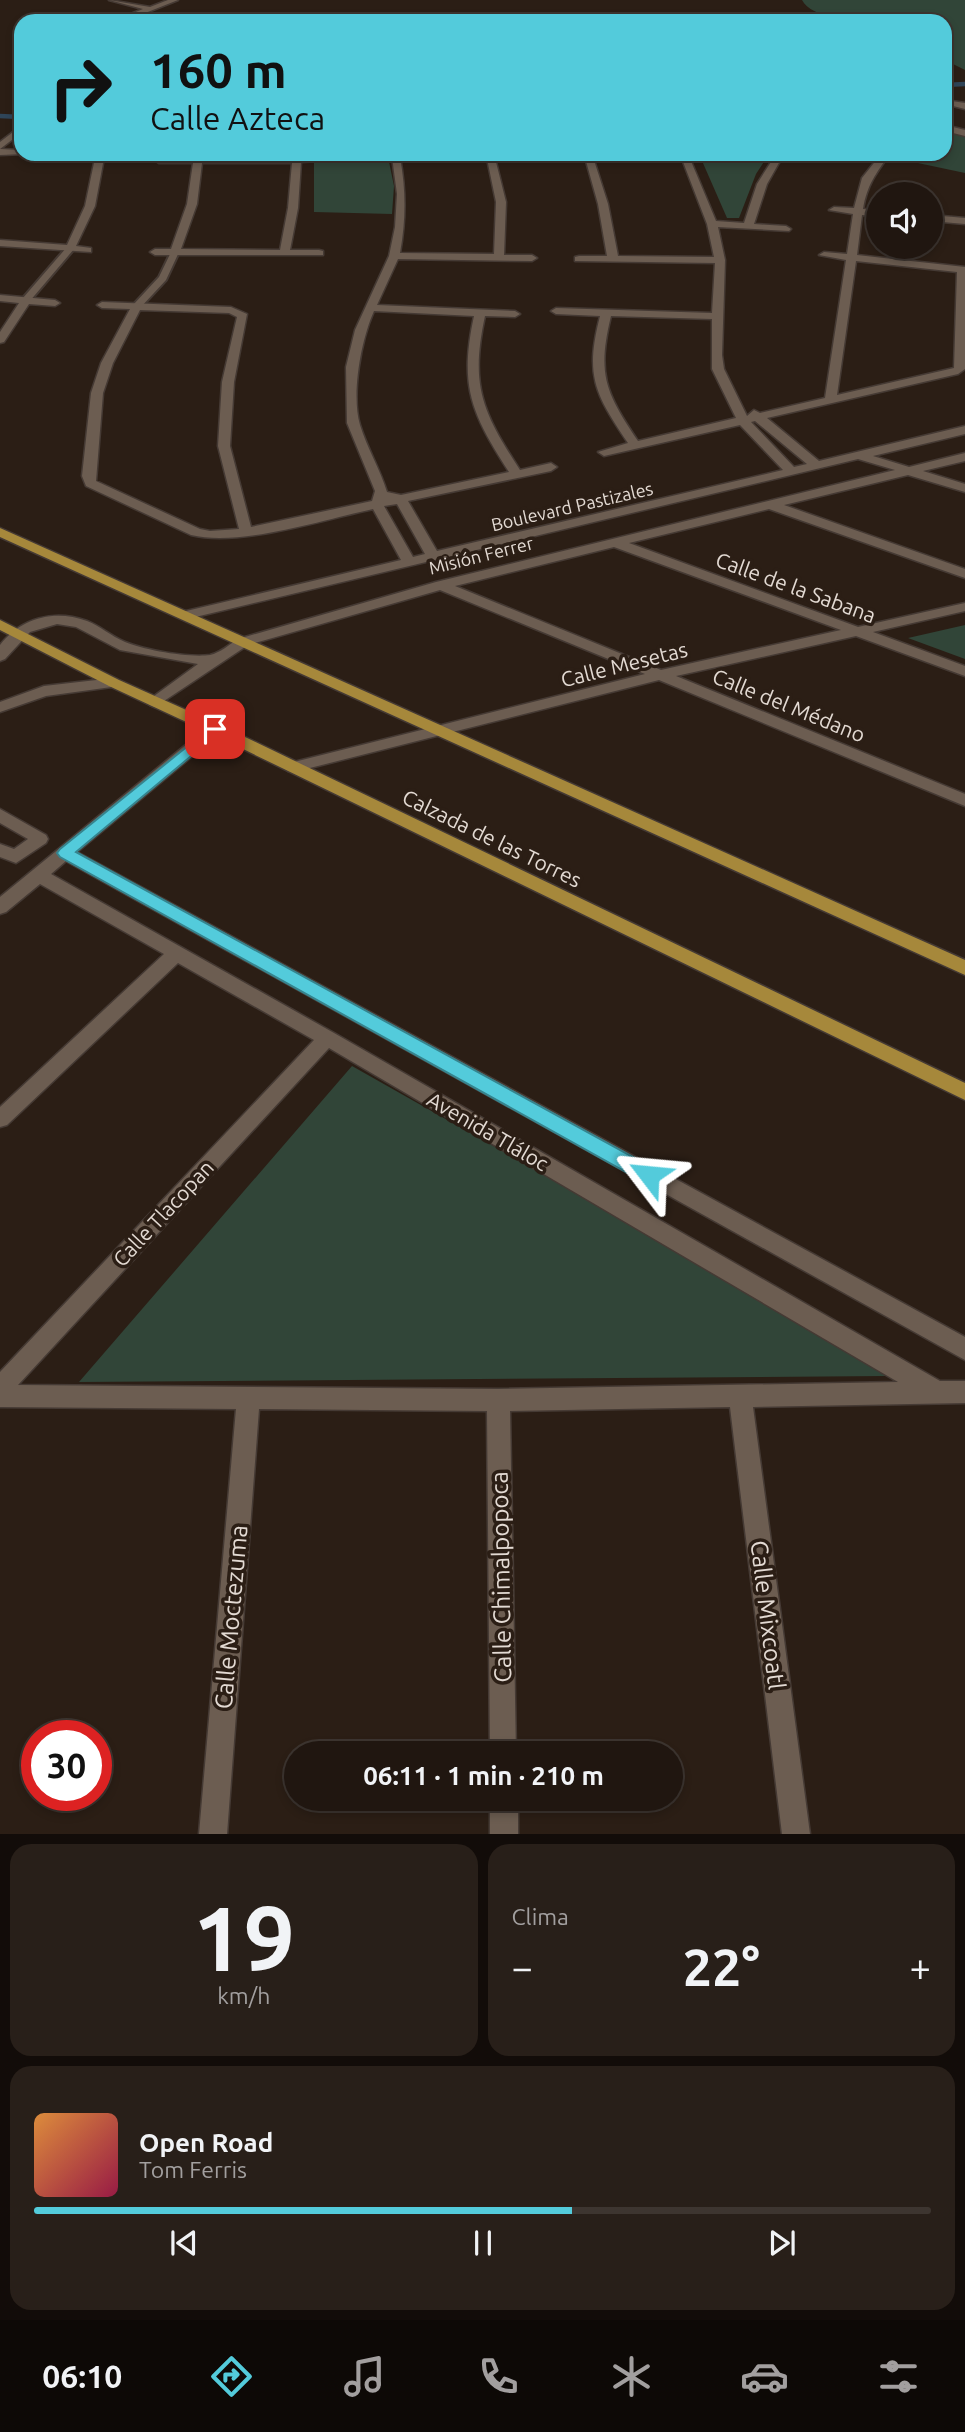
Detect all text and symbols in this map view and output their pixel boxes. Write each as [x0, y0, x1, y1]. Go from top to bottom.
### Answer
icon: right [35, 42, 126, 133]
text: 160 m [150, 42, 287, 97]
text: Calle Azteca [150, 100, 325, 136]
map controls [866, 182, 943, 259]
button: sound [866, 182, 943, 259]
street label: Boulevard Pastizales [489, 478, 655, 534]
street label: Misión Ferrer [427, 532, 535, 578]
street label: Calle de la Sabana [713, 547, 879, 627]
street label: Calle Mesetas [558, 637, 690, 691]
street label: Calle del Médano [709, 663, 869, 747]
pin [185, 699, 245, 759]
icon: arrive [196, 710, 234, 748]
street label: Calzada de las Torres [399, 784, 585, 892]
street label: Avenida Tláloc [423, 1087, 553, 1175]
position arrow [612, 1138, 686, 1212]
street label: Calle Tlacopan [108, 1155, 218, 1271]
street label: Calle Chimalpopoca [486, 1471, 516, 1683]
street label: Calle Moctezuma [209, 1524, 253, 1710]
street label: Calle Mixcoatl [745, 1539, 791, 1691]
speed limit sign: 30 [21, 1720, 112, 1811]
text: 06:11 · 1 min · 210 m [363, 1761, 604, 1790]
text: 19 [192, 1886, 295, 1988]
text: Clima [512, 1904, 569, 1929]
text: 22° [683, 1938, 760, 1996]
text: − [512, 1946, 533, 1988]
text: + [910, 1946, 931, 1988]
text: km/h [217, 1983, 270, 2008]
text: Open Road [139, 2128, 273, 2157]
text: Tom Ferris [139, 2157, 247, 2182]
icon: previous [165, 2224, 203, 2262]
icon: pause [464, 2224, 502, 2262]
icon: next [763, 2224, 801, 2262]
icon: directions [207, 2352, 256, 2401]
icon: music [340, 2352, 389, 2401]
icon: phone [474, 2352, 523, 2401]
icon: climate [607, 2352, 656, 2401]
icon: car [740, 2352, 789, 2401]
icon: filters [874, 2352, 923, 2401]
text: 06:10 [42, 2358, 122, 2394]

